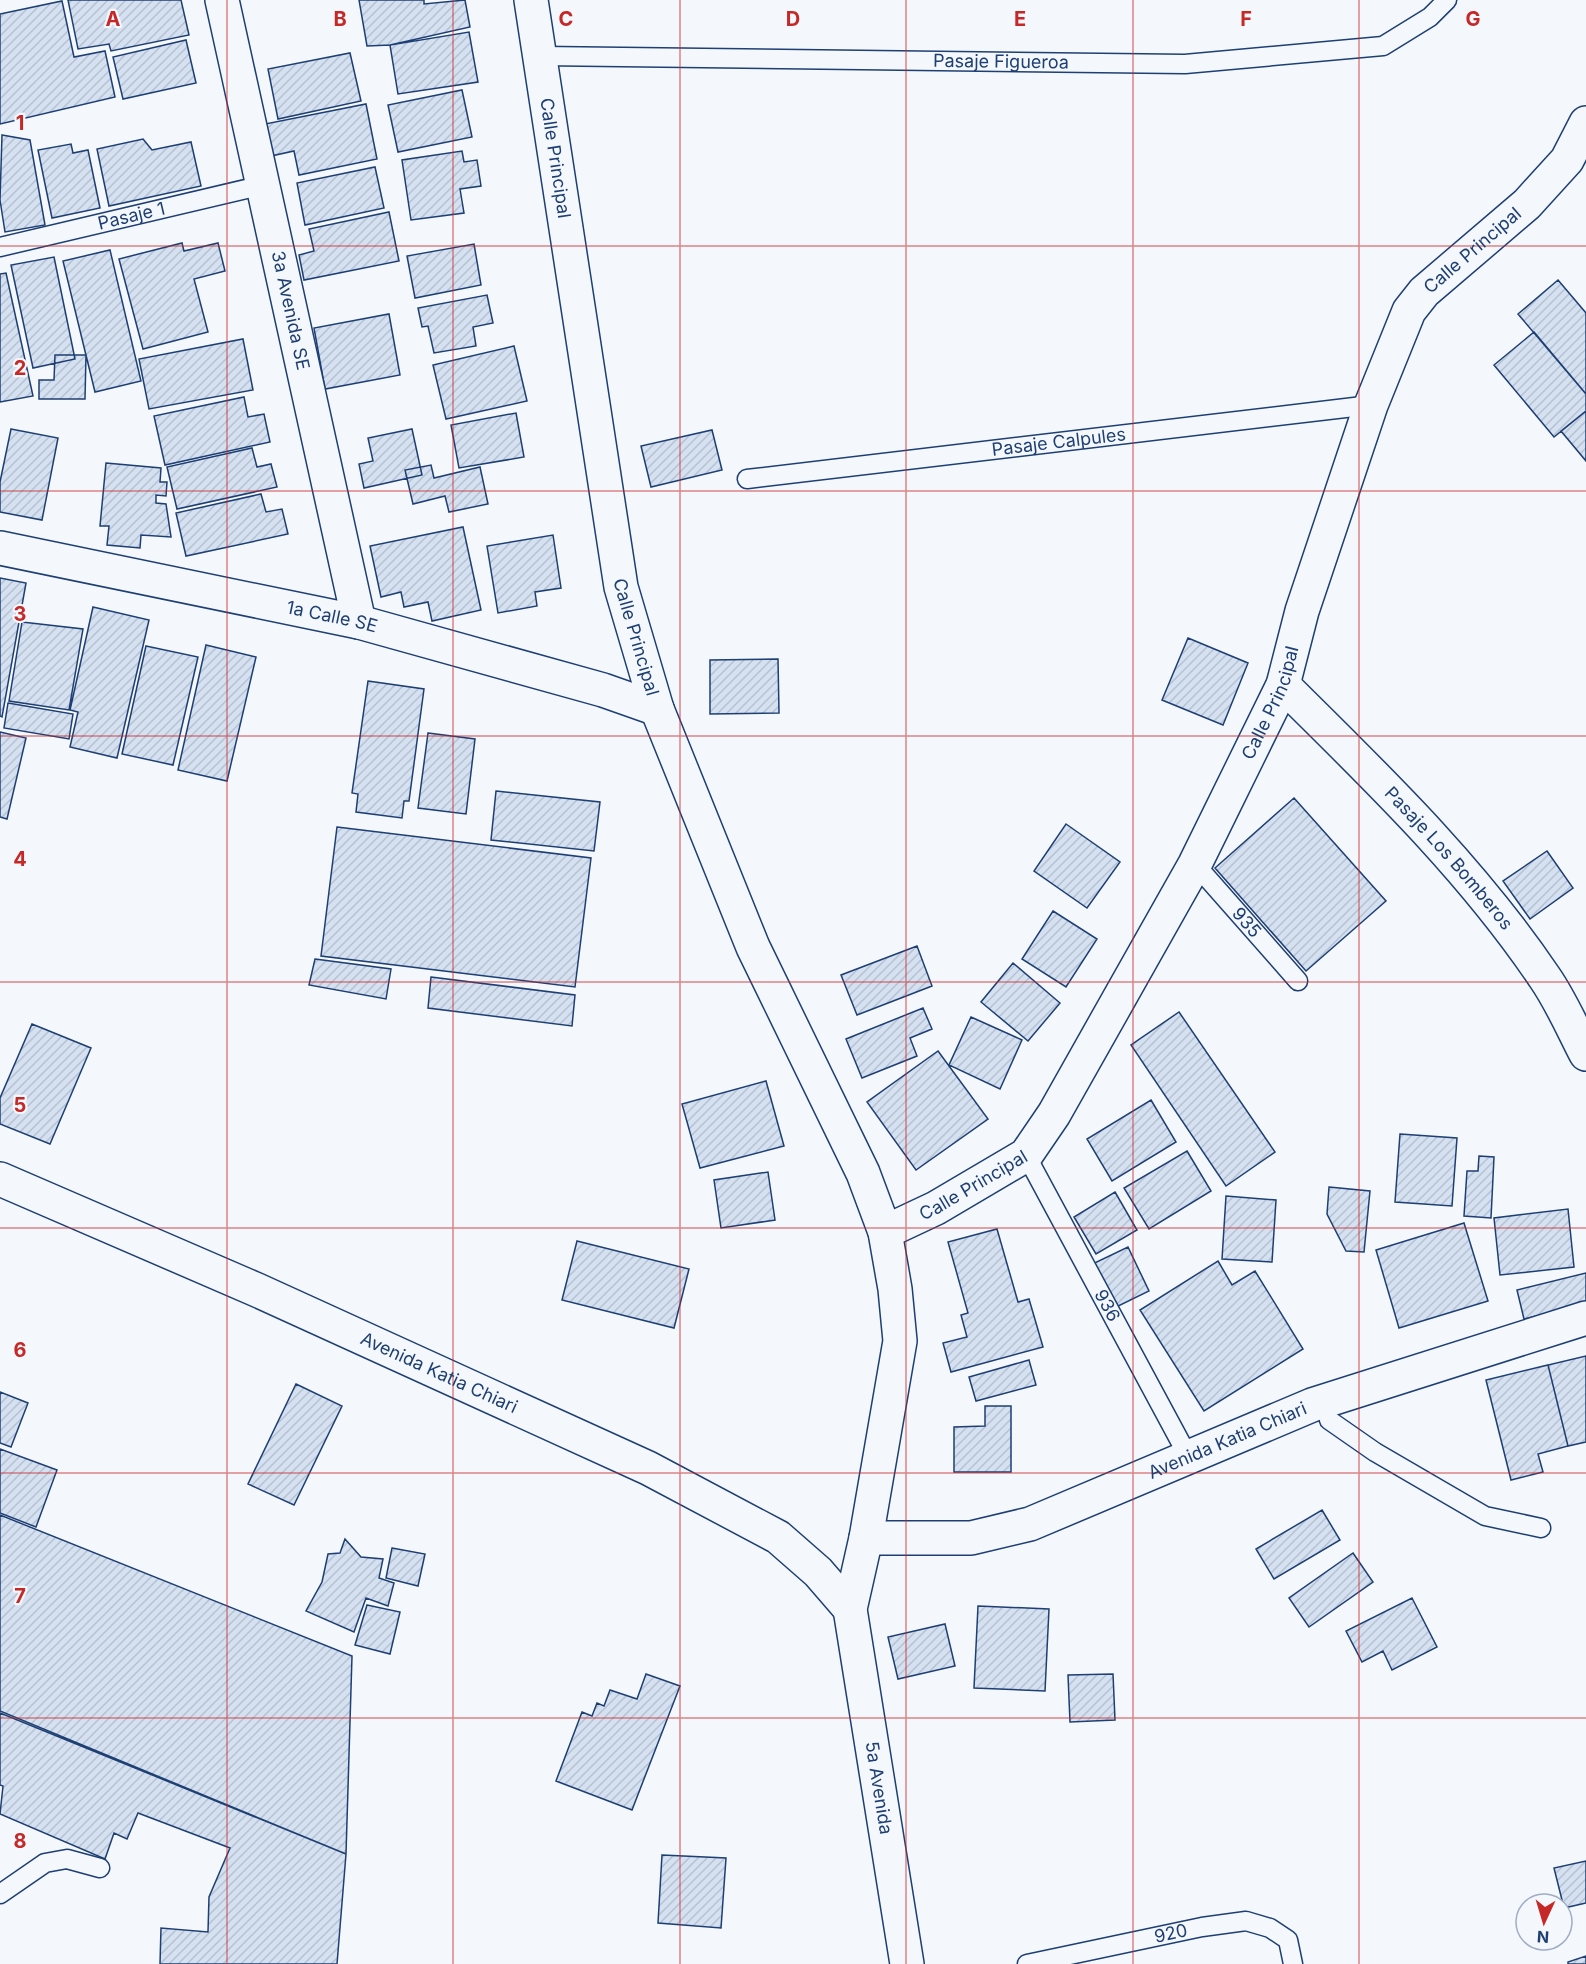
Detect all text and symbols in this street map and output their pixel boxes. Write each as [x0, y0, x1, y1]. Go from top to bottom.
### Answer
text: A [106, 7, 121, 31]
text: B [333, 7, 347, 31]
text: C [559, 7, 573, 31]
text: D [786, 7, 800, 31]
text: E [1014, 7, 1026, 31]
text: F [1240, 7, 1252, 31]
text: G [1465, 7, 1481, 31]
street label: Pasaje Figueroa [933, 50, 1069, 73]
street label: Calle Principal [536, 96, 575, 220]
text: 1 [16, 111, 24, 135]
street label: Pasaje 1 [96, 197, 167, 234]
street label: Calle Principal [1419, 203, 1525, 298]
street label: 3a Avenida SE [268, 249, 314, 372]
text: 2 [14, 356, 26, 380]
street label: Pasaje Calpules [991, 423, 1127, 460]
street label: Calle Principal [610, 577, 663, 698]
street label: 1a Calle SE [285, 596, 380, 637]
text: 3 [14, 602, 26, 626]
street label: Calle Principal [1237, 644, 1303, 763]
street label: Pasaje Los Bomberos [1381, 782, 1517, 934]
text: 4 [13, 847, 27, 871]
street label: 935 [1228, 903, 1266, 942]
text: 5 [14, 1093, 26, 1117]
street label: Calle Principal [916, 1146, 1031, 1224]
street label: 936 [1090, 1286, 1125, 1325]
street label: Avenida Katia Chiari [358, 1328, 521, 1417]
text: 6 [14, 1338, 27, 1362]
street label: Avenida Katia Chiari [1145, 1397, 1310, 1483]
text: 7 [14, 1584, 26, 1608]
street label: 5a Avenida [861, 1740, 897, 1836]
text: 8 [13, 1829, 27, 1853]
north arrow [1514, 1892, 1574, 1952]
street label: 920 [1152, 1919, 1189, 1947]
text: N [1536, 1927, 1550, 1947]

